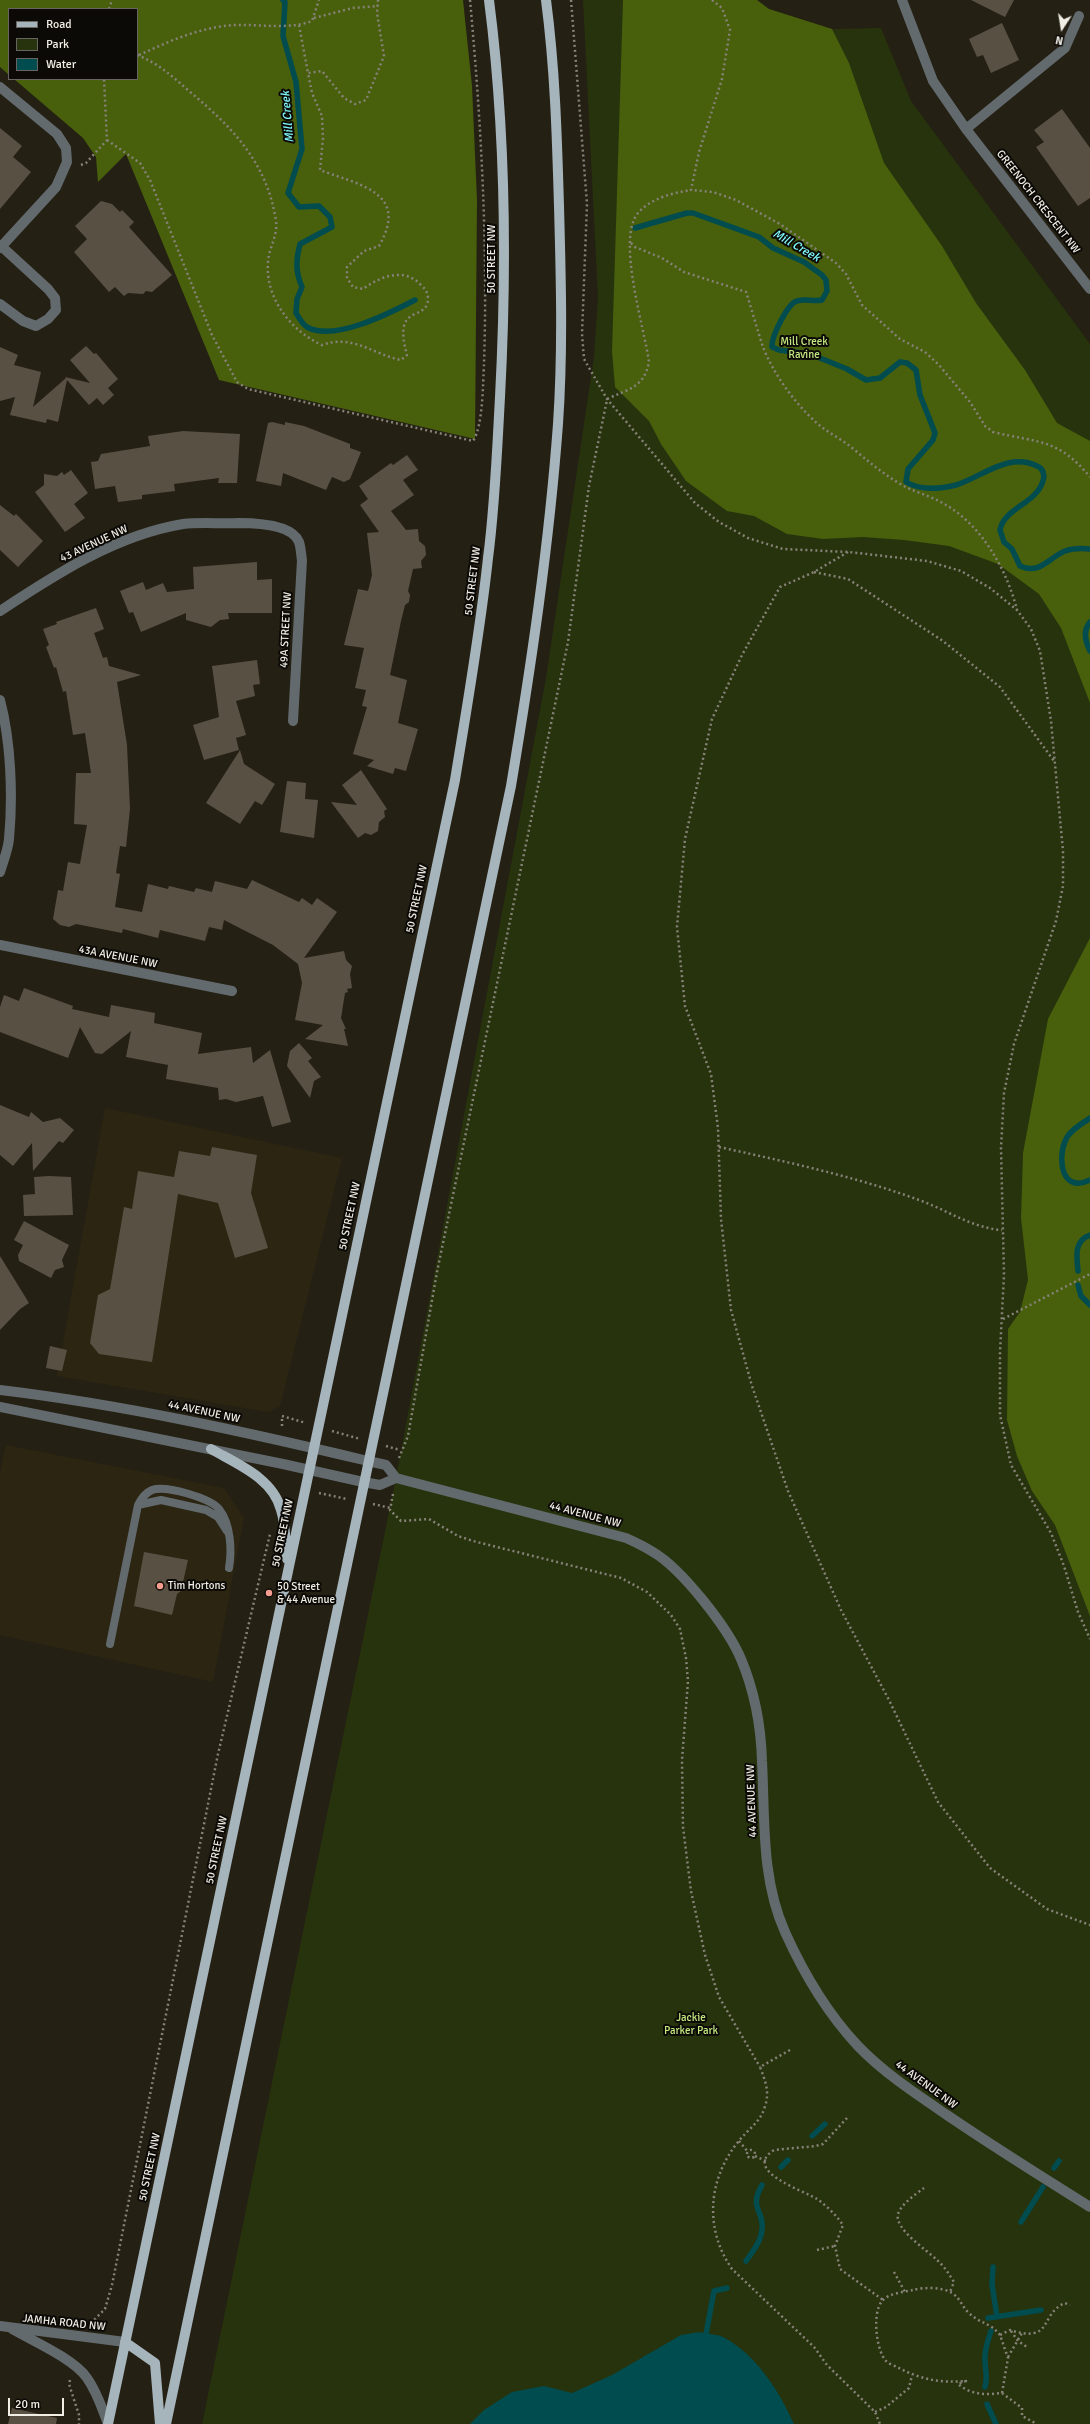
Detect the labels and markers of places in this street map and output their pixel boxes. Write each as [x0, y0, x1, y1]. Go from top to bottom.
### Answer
place label: Tim Hortons [168, 1579, 225, 1593]
place label: 50 Street & 44 Avenue [277, 1580, 335, 1606]
marker: Tim Hortons [155, 1581, 165, 1591]
marker: 50 Street & 44 Avenue [264, 1588, 274, 1598]

